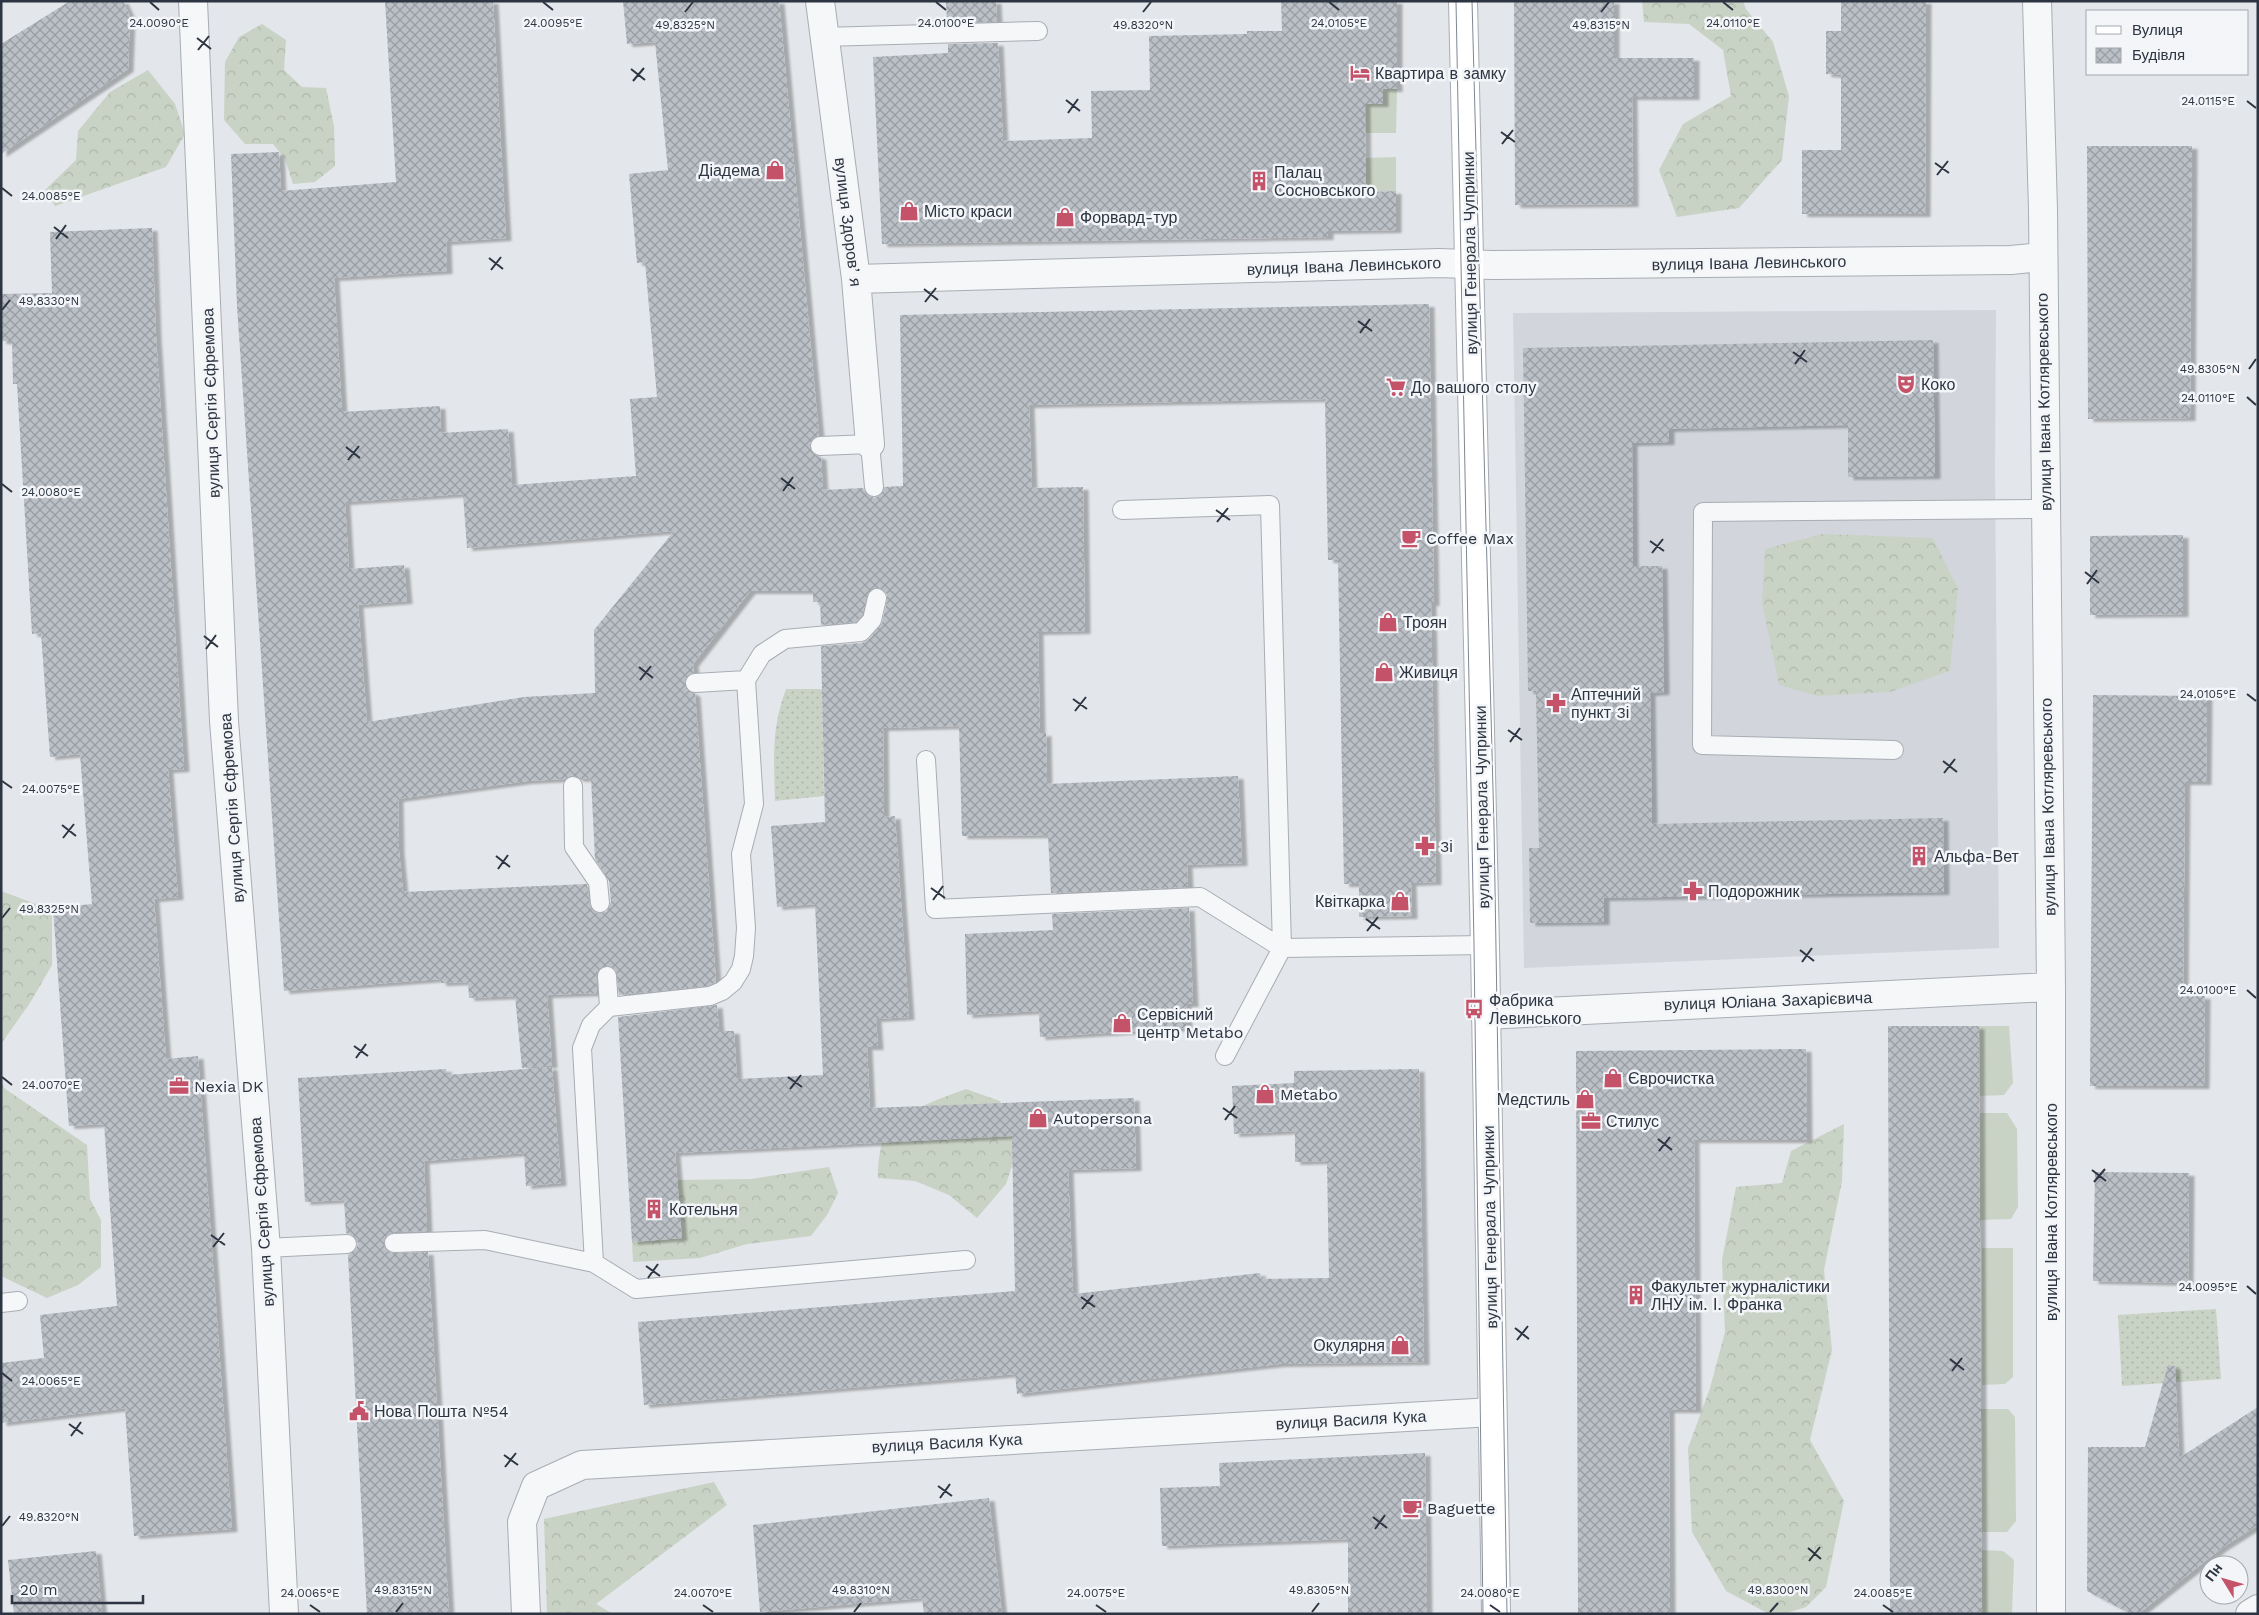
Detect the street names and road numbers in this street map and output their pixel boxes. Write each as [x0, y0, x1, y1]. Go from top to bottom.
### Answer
street label: вулиця Генерала Чупринки [1459, 151, 1481, 355]
street label: вулиця Здоровʼя [831, 156, 865, 288]
street label: вулиця Івана Левинського [1652, 252, 1847, 274]
street label: вулиця Івана Левинського [1246, 253, 1442, 279]
street label: вулиця Івана Котляревського [2033, 293, 2055, 511]
street label: вулиця Сергія Єфремова [198, 308, 224, 498]
street label: вулиця Івана Котляревського [2037, 698, 2059, 916]
street label: вулиця Генерала Чупринки [1471, 705, 1493, 909]
street label: вулиця Сергія Єфремова [216, 713, 248, 903]
street label: вулиця Юліана Захарієвича [1664, 988, 1873, 1014]
street label: вулиця Івана Котляревського [2042, 1103, 2061, 1321]
street label: вулиця Сергія Єфремова [246, 1117, 278, 1307]
street label: вулиця Генерала Чупринки [1479, 1125, 1501, 1329]
street label: вулиця Василя Кука [1275, 1407, 1427, 1433]
street label: вулиця Василя Кука [871, 1430, 1023, 1456]

